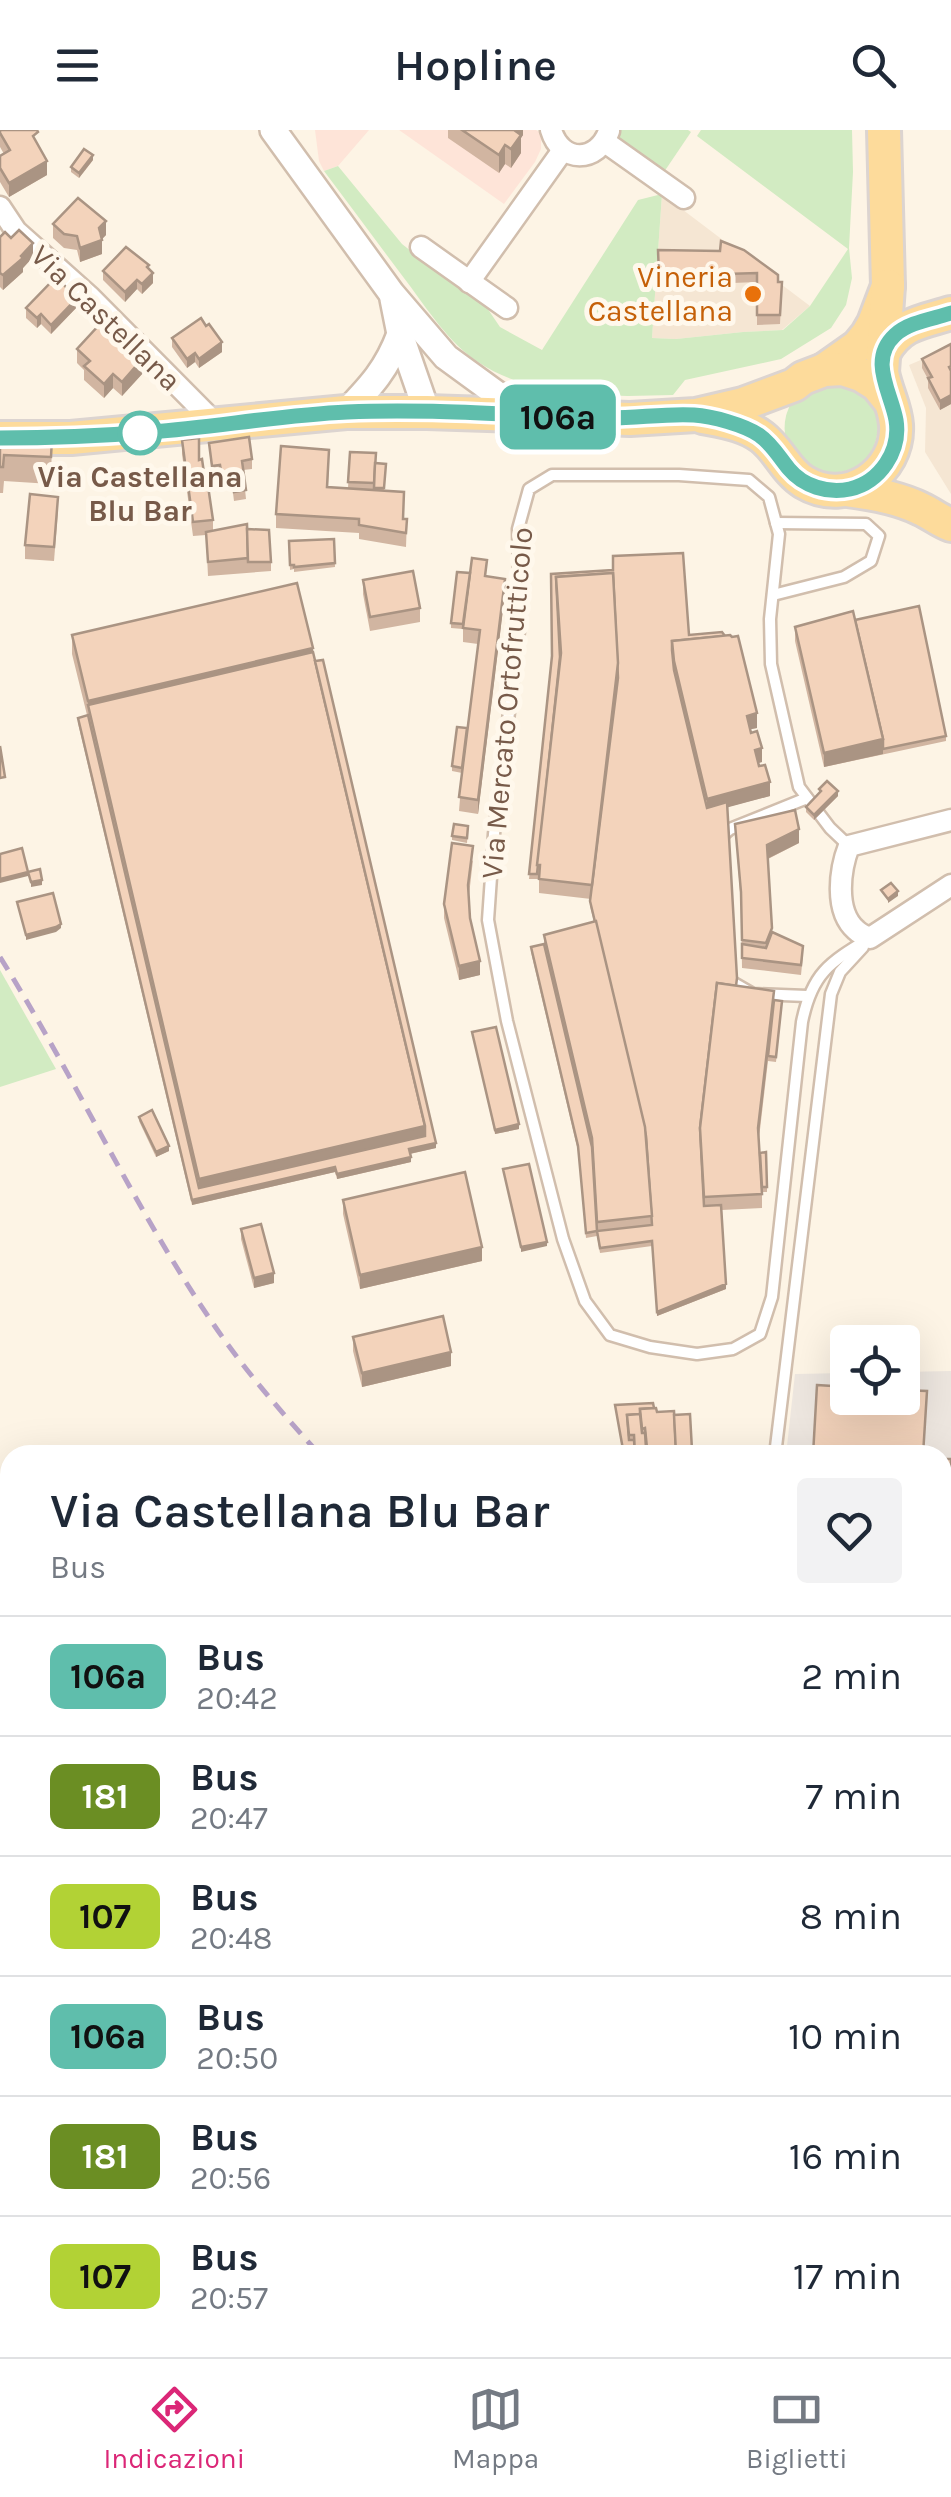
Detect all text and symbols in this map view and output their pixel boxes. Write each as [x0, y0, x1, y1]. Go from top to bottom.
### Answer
icon: menu [50, 38, 105, 93]
icon: search [846, 38, 901, 93]
text: Hopline [394, 39, 557, 91]
street label: Via Castellana [23, 237, 189, 399]
place label: Vineria Castellana [588, 259, 733, 329]
marker: Vineria Castellana [742, 283, 764, 305]
line badge: 106a [488, 384, 628, 450]
text: 106a [520, 397, 596, 438]
marker: Via Castellana Blu Bar [119, 412, 161, 454]
place label: Via Castellana Blu Bar [37, 459, 243, 529]
street label: Via Mercato Ortofrutticolo [474, 525, 540, 881]
map controls [830, 1325, 920, 1415]
button: locate [830, 1325, 920, 1415]
button: heart [797, 1478, 902, 1583]
text: Via Castellana Blu Bar [50, 1483, 549, 1539]
text: Bus [50, 1549, 106, 1586]
text: Bus [196, 1635, 265, 1680]
text: 2 min [801, 1654, 902, 1699]
text: 106a [70, 1656, 146, 1697]
text: 20:42 [196, 1680, 278, 1717]
text: Bus [190, 1755, 259, 1800]
text: 7 min [805, 1774, 902, 1819]
text: 181 [81, 1776, 129, 1817]
text: 20:47 [190, 1800, 268, 1837]
text: Bus [190, 1875, 259, 1920]
text: 8 min [800, 1894, 902, 1939]
text: 107 [79, 1896, 131, 1937]
text: 20:48 [190, 1920, 272, 1957]
text: Bus [196, 1995, 265, 2040]
text: 10 min [788, 2014, 902, 2059]
text: 106a [70, 2016, 146, 2057]
text: 20:50 [196, 2040, 278, 2077]
text: Bus [190, 2115, 259, 2160]
text: 16 min [789, 2134, 902, 2179]
text: 181 [81, 2136, 129, 2177]
text: 20:56 [190, 2160, 271, 2197]
text: Bus [190, 2235, 259, 2280]
text: 17 min [793, 2254, 902, 2299]
text: 107 [79, 2256, 131, 2297]
text: 20:57 [190, 2280, 268, 2317]
tab: Indicazioni [103, 2382, 245, 2475]
tab: Mappa [452, 2382, 539, 2475]
tab: Biglietti [746, 2382, 848, 2475]

